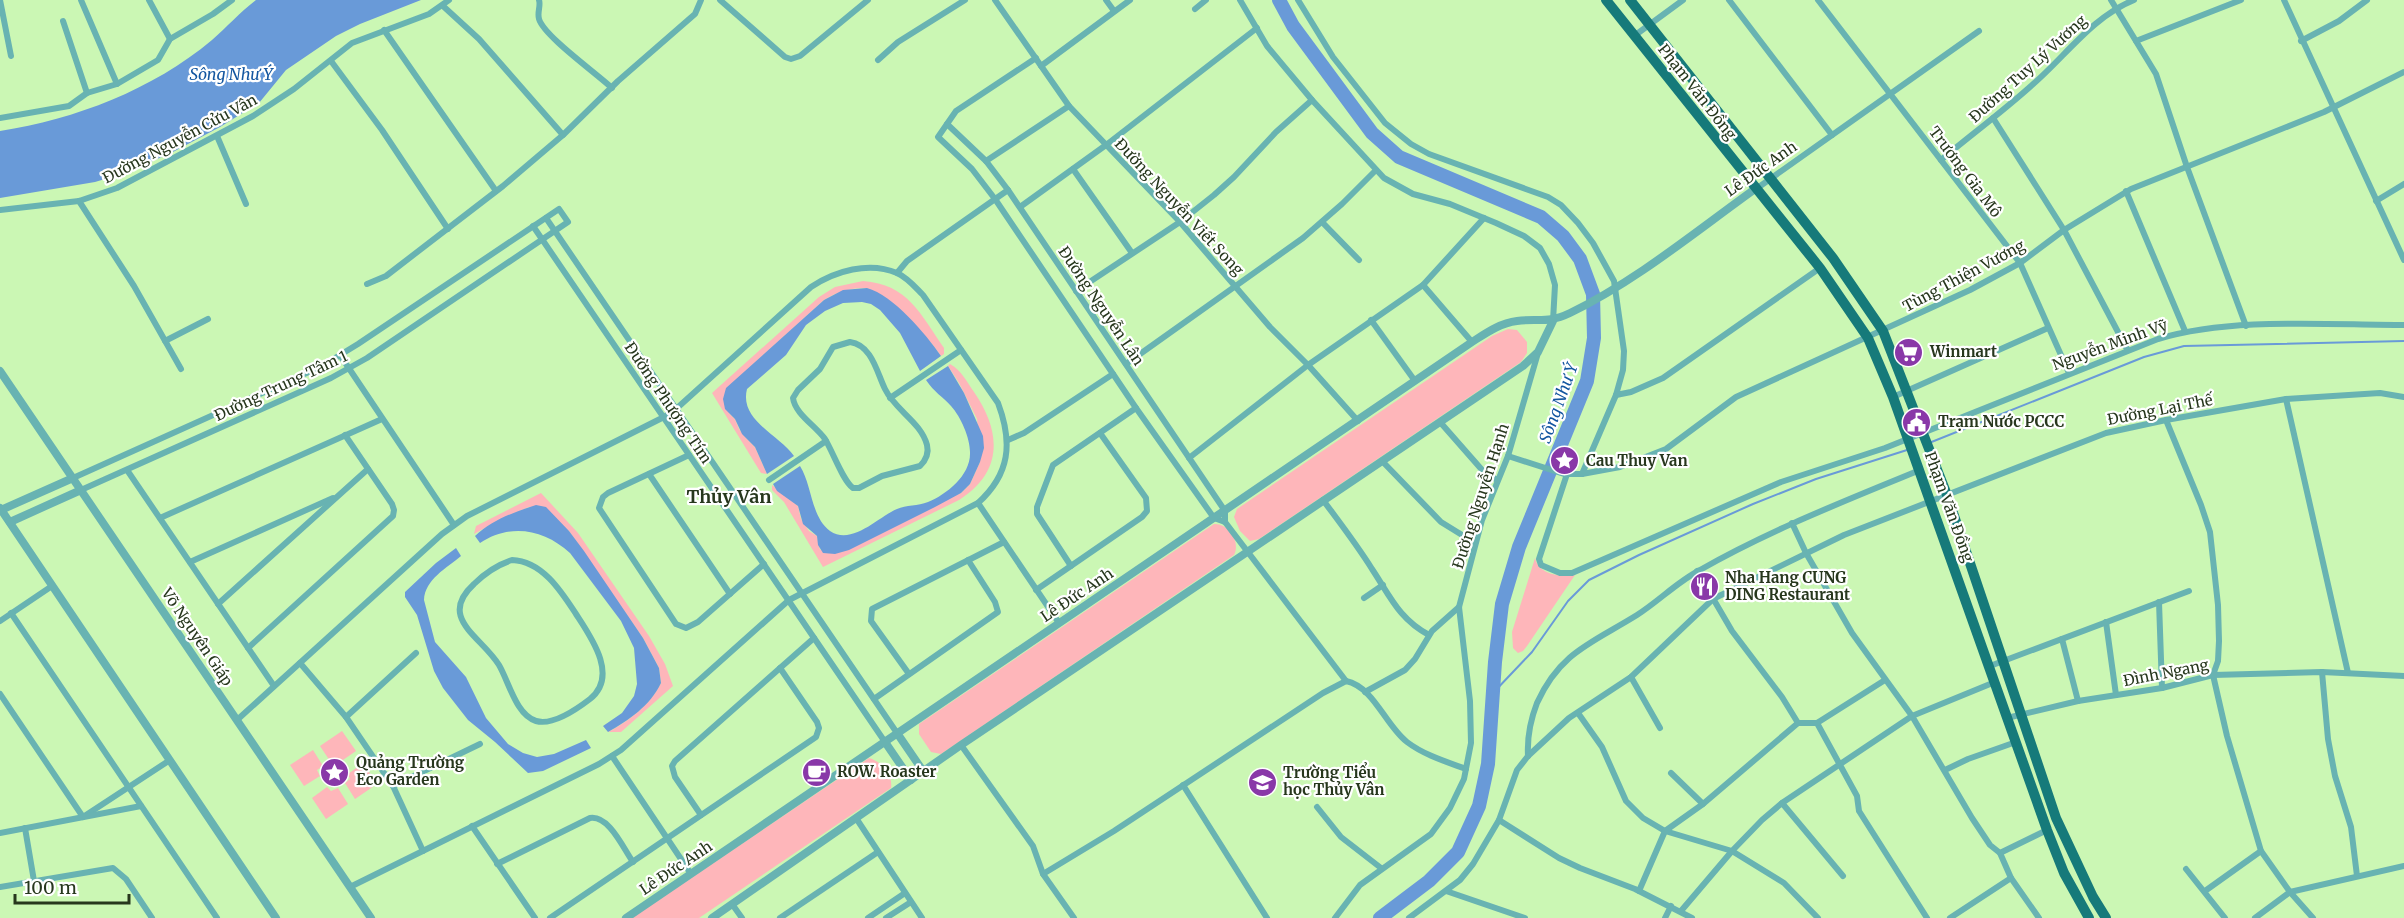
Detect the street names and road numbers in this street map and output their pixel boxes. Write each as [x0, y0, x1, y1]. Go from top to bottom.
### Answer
street label: Đường Tuy Lý Vương [1965, 11, 2090, 126]
street label: Phạm Văn Đồng [1654, 39, 1741, 143]
street label: Đường Nguyễn Cửu Vân [99, 89, 260, 187]
street label: Trương Gia Mô [1925, 123, 2006, 221]
street label: Đường Nguyễn Viết Song [1111, 134, 1249, 279]
street label: Lê Đức Anh [1721, 137, 1800, 200]
street label: Tùng Thiện Vương [1900, 235, 2028, 316]
street label: Đường Nguyễn Lân [1055, 242, 1149, 369]
street label: Nguyễn Minh Vỹ [2049, 314, 2170, 374]
street label: Đường Phượng Tím [621, 338, 716, 467]
street label: Đường Trung Tâm 1 [211, 346, 351, 425]
street label: Đường Lại Thế [2105, 389, 2215, 429]
street label: Đường Nguyễn Hạnh [1447, 420, 1513, 571]
street label: Phạm Văn Đồng [1921, 449, 1979, 565]
street label: Lê Đức Anh [1037, 563, 1117, 626]
street label: Võ Nguyên Giáp [157, 583, 237, 689]
street label: Đình Ngang [2122, 655, 2210, 690]
street label: Lê Đức Anh [636, 836, 716, 899]

